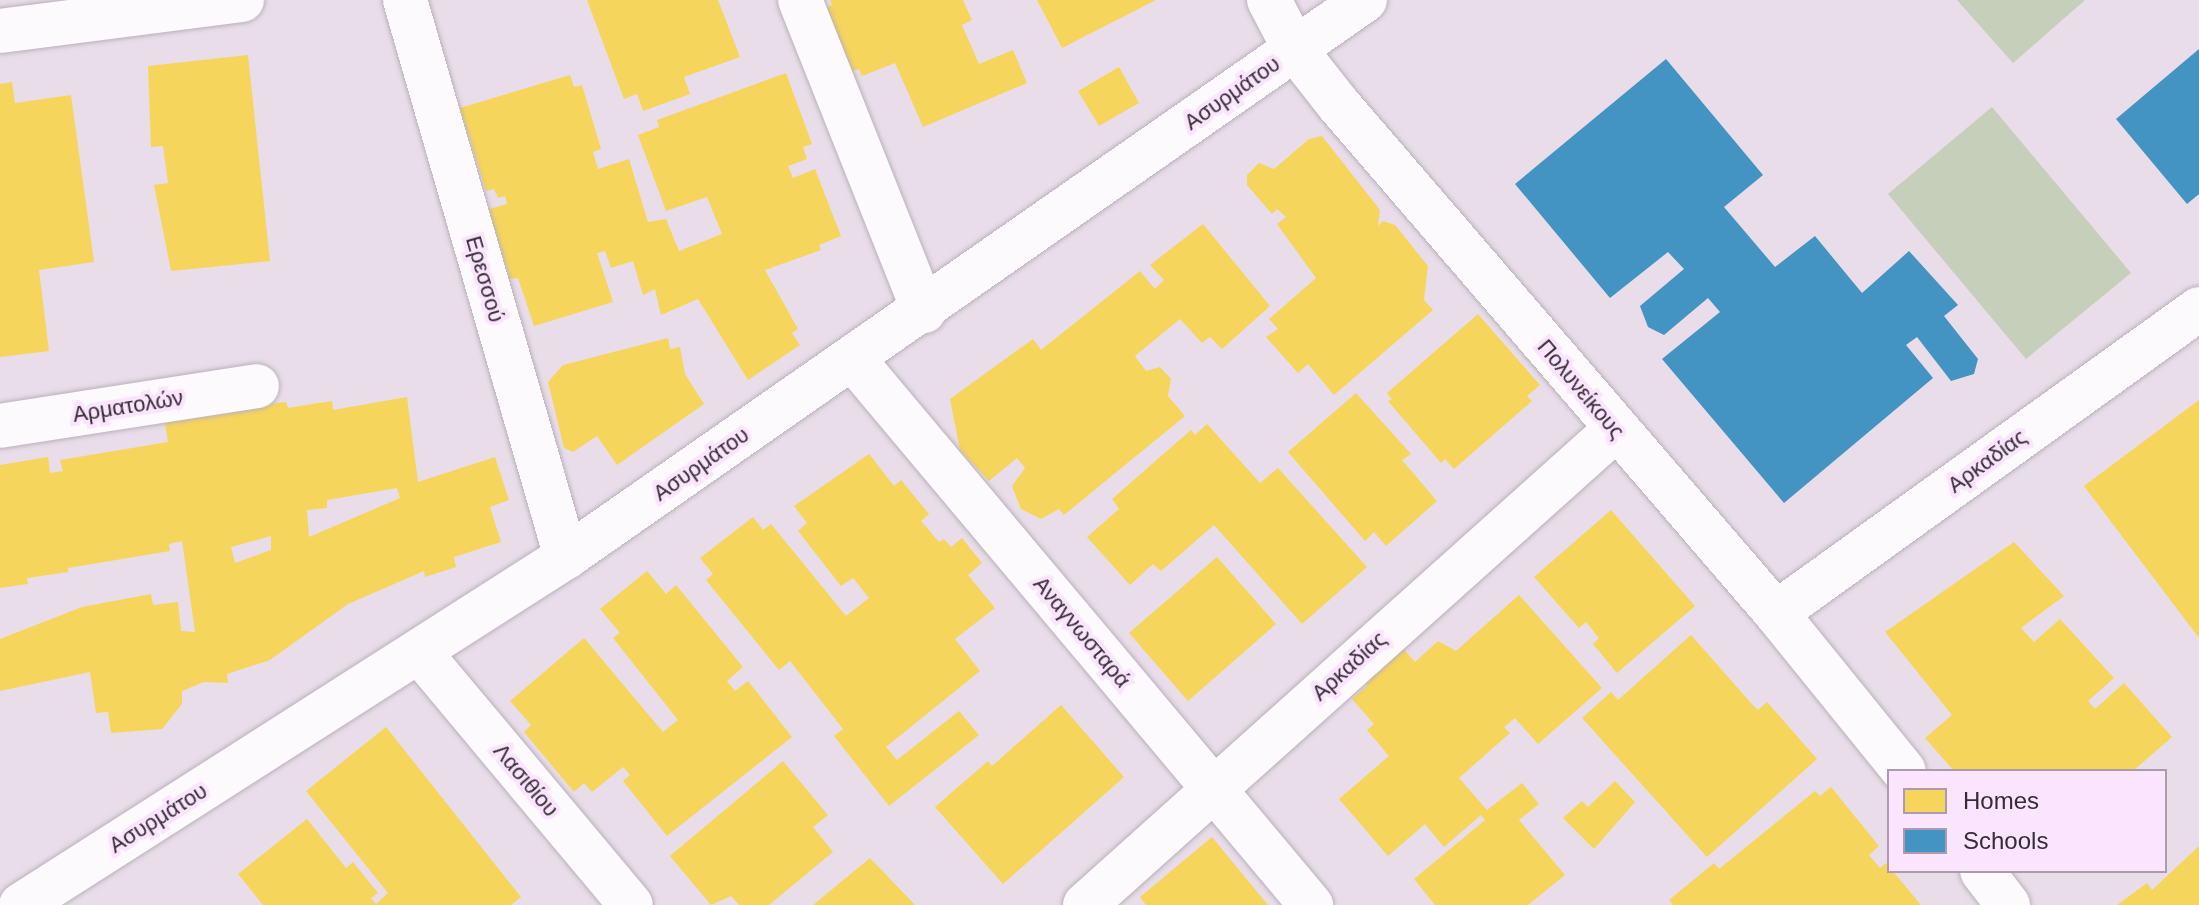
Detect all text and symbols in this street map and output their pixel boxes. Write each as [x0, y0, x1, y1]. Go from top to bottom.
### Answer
street label: Ασυρμάτου [1179, 50, 1285, 136]
street label: Ερεσσού [460, 233, 510, 325]
street label: Πολυνείκους [1532, 334, 1630, 444]
street label: Αρματολών [71, 384, 185, 428]
street label: Ασυρμάτου [648, 421, 754, 507]
street label: Αρκαδίας [1942, 424, 2032, 498]
street label: Αναγνωσταρά [1028, 571, 1136, 693]
street label: Αρκαδίας [1306, 626, 1392, 706]
street label: Λασιθίου [488, 738, 564, 822]
legend [1887, 769, 2167, 873]
street label: Ασυρμάτου [104, 777, 212, 859]
text: Homes [1963, 787, 2039, 814]
text: Schools [1963, 827, 2048, 854]

